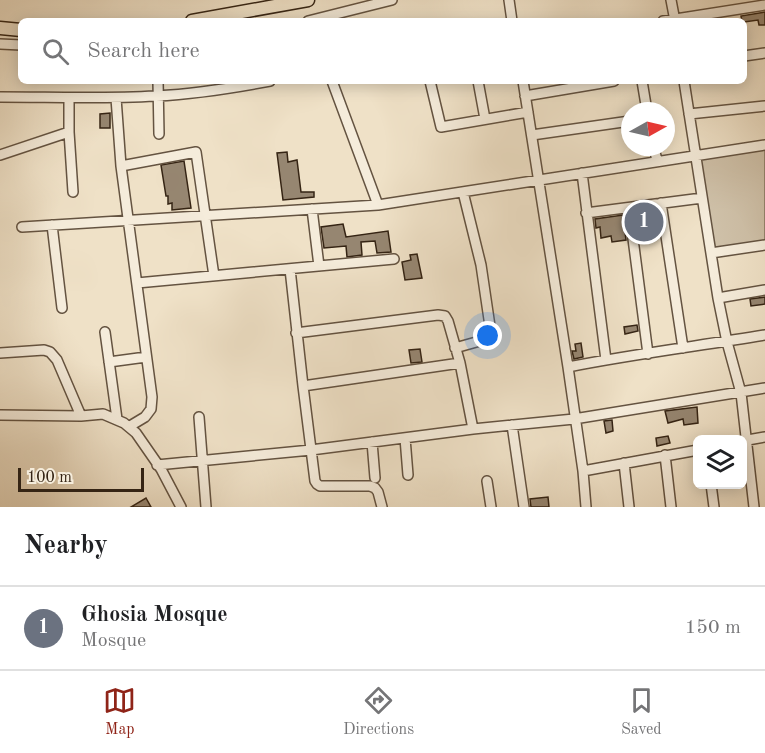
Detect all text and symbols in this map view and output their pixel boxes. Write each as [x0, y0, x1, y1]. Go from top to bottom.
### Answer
search box [18, 18, 747, 84]
icon: search [39, 35, 72, 68]
text: Search here [87, 40, 200, 62]
north arrow [621, 102, 675, 156]
pin: 1 [624, 200, 664, 244]
your location [473, 321, 502, 350]
map controls [693, 435, 747, 489]
button: layers [693, 435, 747, 489]
scale bar [18, 465, 144, 492]
text: 100 m [27, 470, 72, 486]
text: Nearby [24, 533, 108, 559]
text: Ghosia Mosque [81, 604, 228, 626]
text: 1 [38, 618, 49, 638]
text: 150 m [685, 618, 741, 638]
text: Mosque [81, 631, 146, 651]
tab: Map [103, 684, 136, 740]
tab: Directions [343, 684, 414, 740]
tab: Saved [621, 684, 662, 740]

